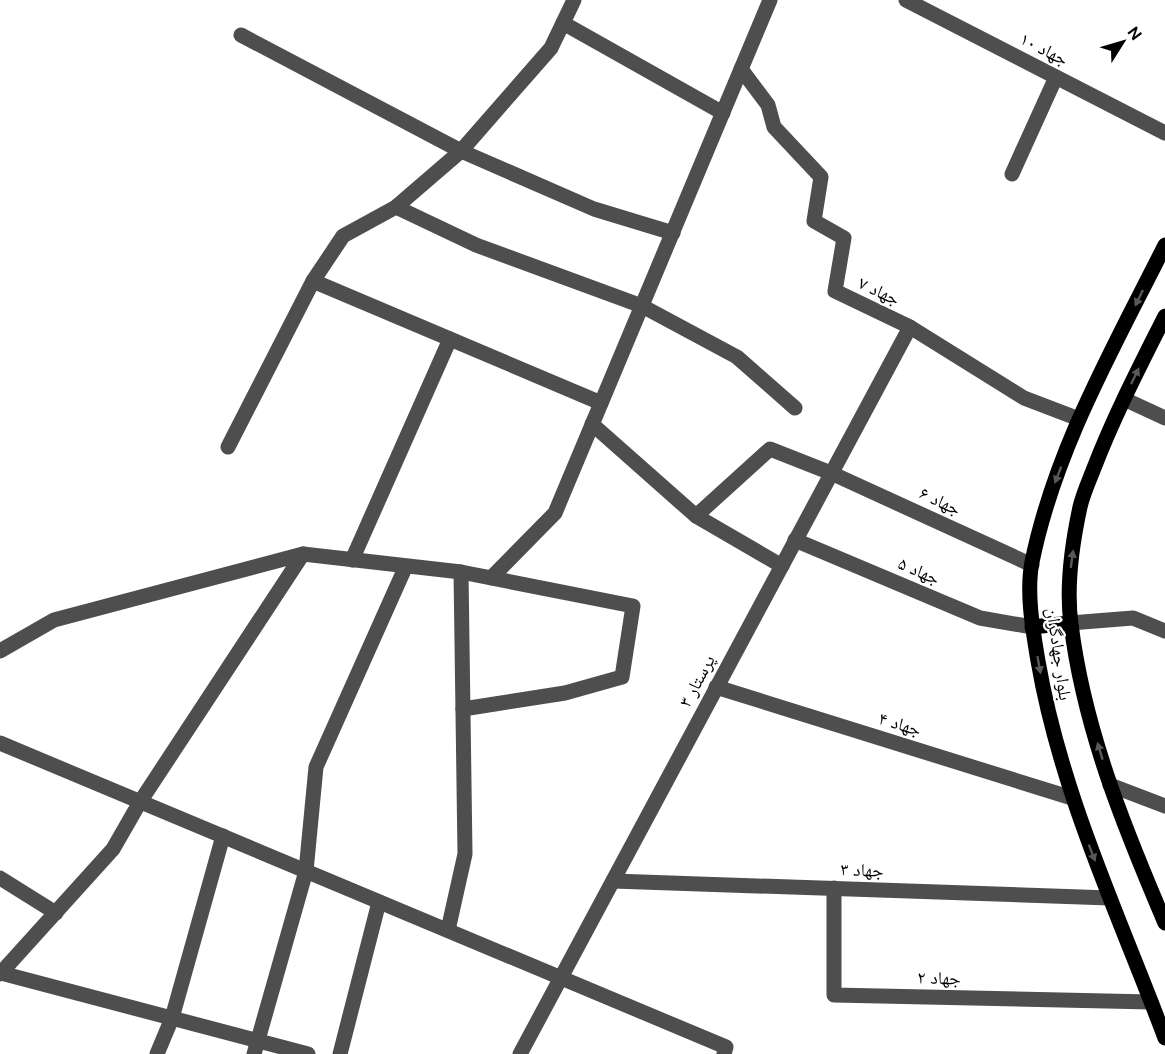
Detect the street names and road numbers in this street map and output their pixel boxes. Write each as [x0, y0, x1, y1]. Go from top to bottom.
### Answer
street label: جهاد ۱۰ [1016, 27, 1072, 71]
street label: جهاد ۷ [854, 271, 904, 311]
street label: جهاد ۶ [915, 481, 965, 521]
street label: جهاد ۵ [894, 552, 944, 590]
street label: بلوار جهادگران [1041, 606, 1077, 702]
street label: پرستار ۳ [673, 651, 721, 711]
street label: جهاد ۴ [876, 706, 924, 742]
street label: جهاد ۳ [840, 857, 884, 883]
street label: جهاد ۲ [917, 966, 961, 990]

